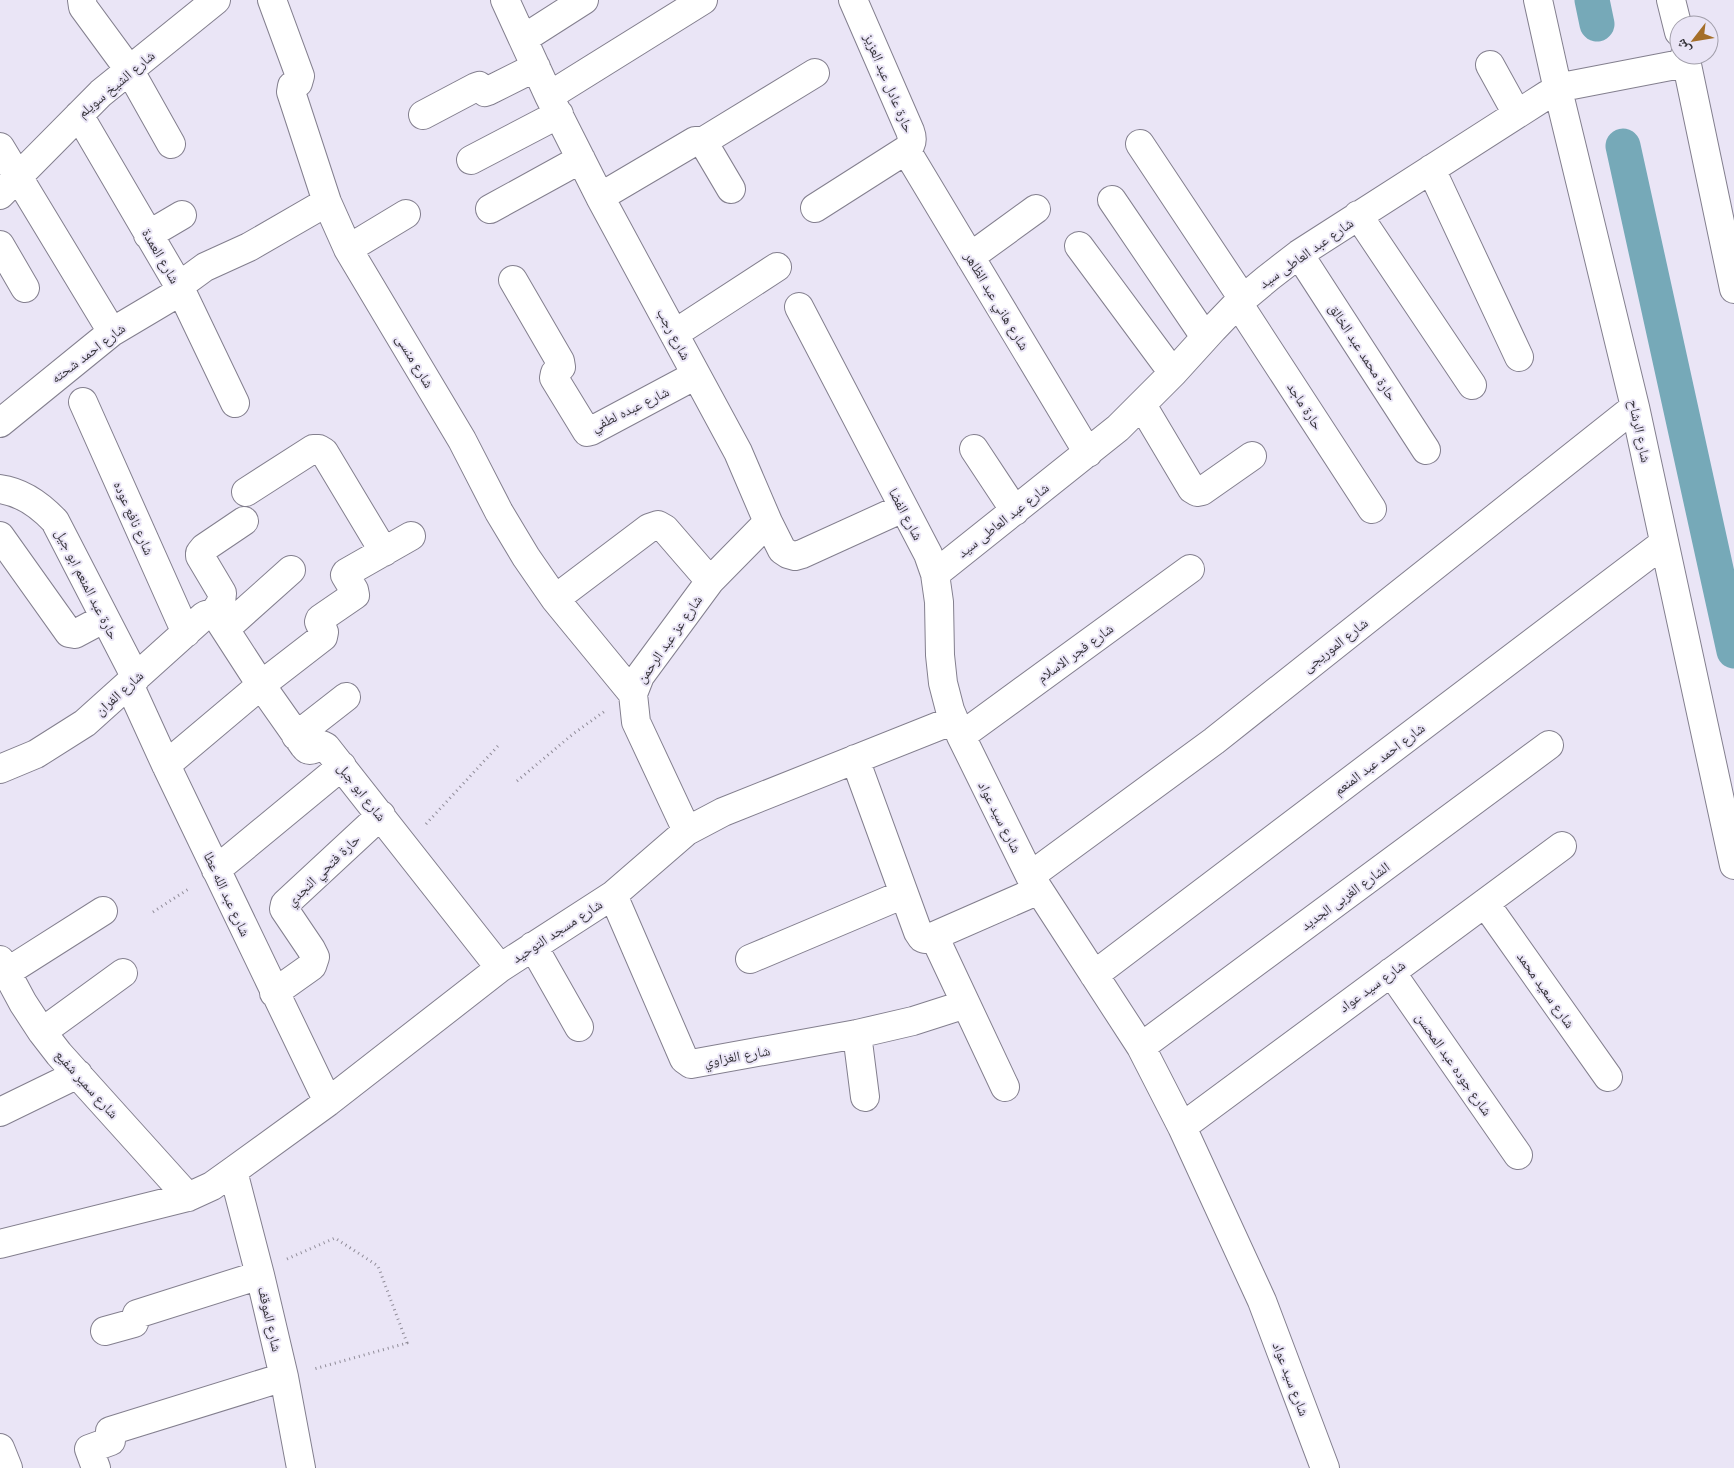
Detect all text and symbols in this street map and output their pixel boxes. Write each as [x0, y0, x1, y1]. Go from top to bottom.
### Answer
north arrow [1669, 15, 1719, 65]
street label: حارة عادل عبد العزيز [860, 30, 918, 135]
text: ش [1671, 36, 1694, 58]
street label: شارع الشيخ سويلم [74, 46, 159, 122]
street label: شارع عبد العاطى سيد [1255, 214, 1357, 293]
street label: شارع العمدة [137, 225, 184, 287]
street label: شارع هاني عبد الظاهر [958, 248, 1033, 355]
street label: حارة محمد عبد الخالق [1324, 300, 1401, 405]
street label: شارع رجب [652, 305, 695, 364]
street label: شارع احمد شحته [47, 319, 129, 388]
street label: شارع منسى [391, 331, 438, 392]
street label: حارة ماجد [1283, 379, 1327, 433]
street label: شارع عبده لطفي [588, 382, 673, 438]
street label: شارع الرشاح [1624, 398, 1655, 464]
street label: شارع نافع عوده [109, 478, 158, 558]
street label: شارع عبد العاطى سيد [954, 479, 1053, 562]
street label: شارع الفضا [884, 485, 927, 544]
street label: حارة عبد المنعم ابو جيل [50, 526, 123, 643]
street label: شارع عز عبد الرحمن [632, 591, 707, 687]
street label: شارع الموريجى [1299, 614, 1372, 677]
street label: شارع فجر الاسلام [1033, 619, 1117, 688]
street label: شارع الفران [91, 666, 148, 720]
street label: شارع احمد عبد المنعم [1330, 719, 1429, 800]
street label: شارع ابو جبل [333, 759, 390, 825]
street label: شارع سيد عواد [973, 778, 1026, 856]
street label: حارة فتحي النجدي [282, 830, 366, 912]
street label: شارع عبد الله عطا [199, 849, 254, 940]
street label: الشارع الغربى الجديد [1297, 858, 1394, 935]
street label: شارع مسجد التوحيد [508, 895, 606, 968]
street label: شارع سعيد محمد [1512, 948, 1579, 1032]
street label: شارع سيد عواد [1335, 956, 1409, 1017]
street label: شارع جوده عبد المحسن [1411, 1009, 1496, 1120]
street label: شارع الغزاوي [703, 1041, 772, 1073]
street label: شارع سمير شفيع [51, 1046, 123, 1123]
street label: شارع الموقف [253, 1285, 286, 1354]
street label: شارع سيد عواد [1268, 1339, 1313, 1419]

